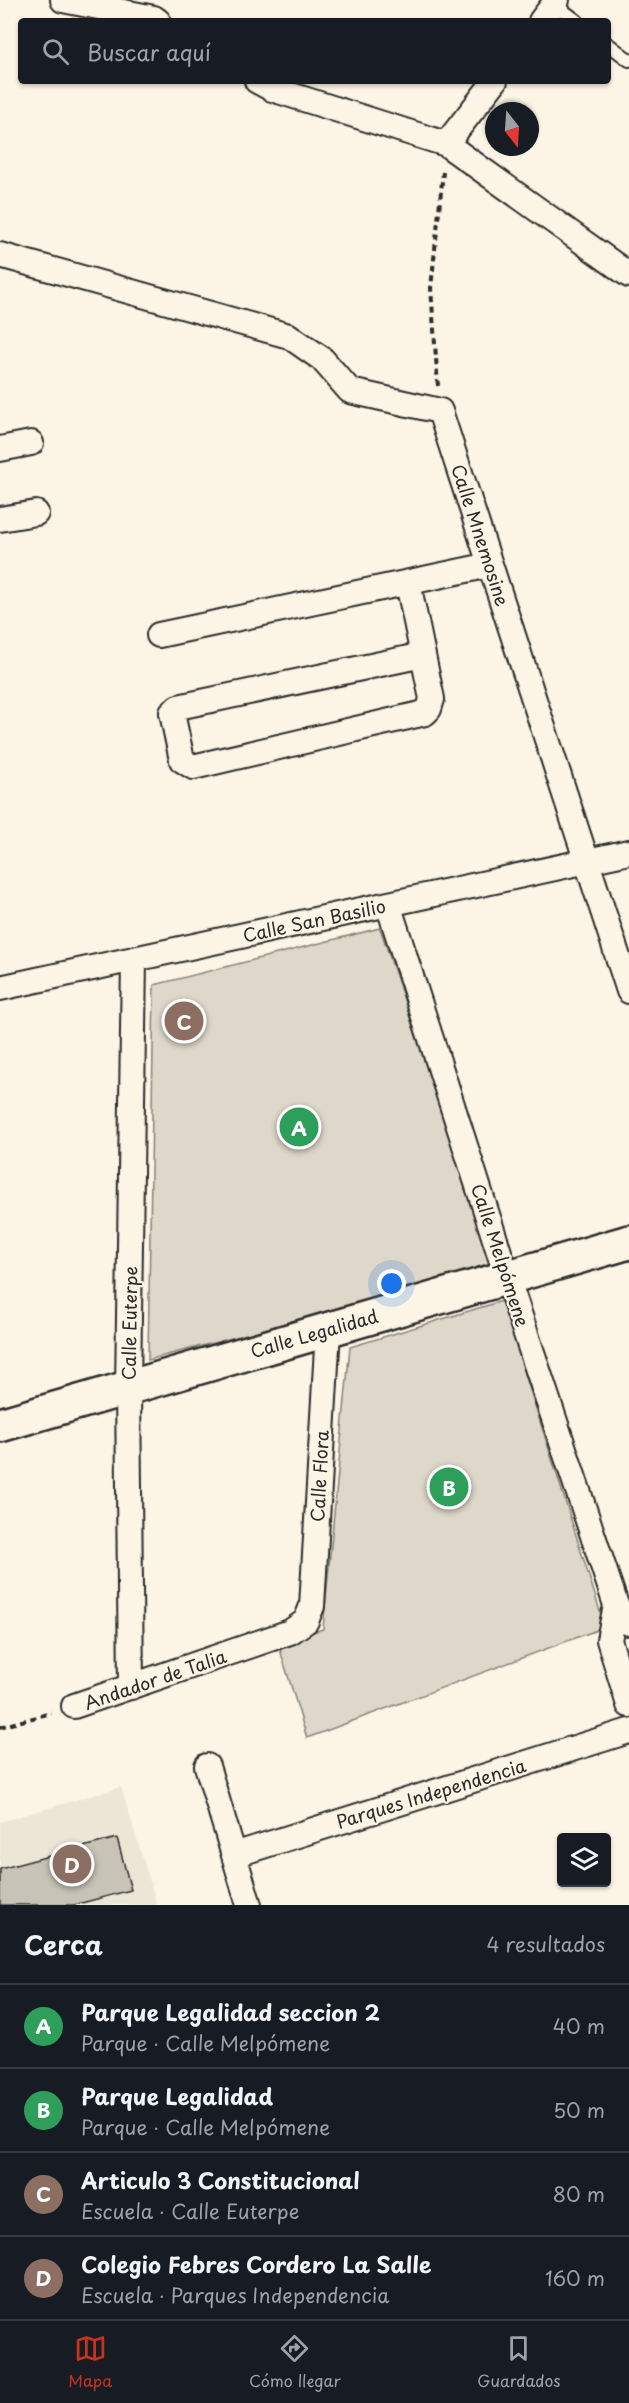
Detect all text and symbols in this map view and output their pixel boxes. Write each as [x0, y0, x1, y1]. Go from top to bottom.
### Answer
search box [18, 18, 611, 84]
icon: search [39, 35, 72, 68]
text: Buscar aquí [87, 35, 211, 68]
north arrow [485, 102, 539, 156]
street label: Calle Mnemosine [445, 460, 517, 610]
street label: Calle San Basilio [240, 892, 388, 948]
pin: C [164, 998, 204, 1044]
pin: A [280, 1104, 318, 1150]
street label: Calle Melpómene [465, 1180, 537, 1330]
street label: Calle Euterpe [115, 1266, 143, 1380]
your location [377, 1269, 406, 1298]
street label: Calle Legalidad [247, 1302, 381, 1364]
street label: Calle Flora [303, 1429, 335, 1523]
pin: B [430, 1464, 468, 1510]
street label: Andador de Talia [80, 1642, 231, 1716]
street label: Parques Independencia [333, 1751, 529, 1835]
map controls [557, 1833, 611, 1887]
button: layers [557, 1833, 611, 1887]
pin: D [52, 1842, 92, 1886]
text: Cerca [24, 1925, 103, 1964]
text: 4 resultados [487, 1929, 605, 1959]
text: Parque Legalidad seccion 2 [81, 1995, 380, 2028]
text: A [36, 2011, 51, 2041]
text: 40 m [553, 2011, 605, 2041]
text: Parque · Calle Melpómene [81, 2028, 330, 2058]
text: Parque Legalidad [81, 2079, 273, 2112]
text: B [37, 2095, 50, 2125]
text: 50 m [553, 2095, 605, 2125]
text: Parque · Calle Melpómene [81, 2112, 330, 2142]
text: Articulo 3 Constitucional [81, 2163, 359, 2196]
text: C [36, 2179, 51, 2209]
text: 80 m [553, 2179, 605, 2209]
text: Escuela · Calle Euterpe [81, 2196, 299, 2226]
text: Colegio Febres Cordero La Salle [81, 2247, 431, 2280]
text: D [36, 2263, 51, 2293]
text: 160 m [545, 2263, 605, 2293]
text: Escuela · Parques Independencia [81, 2280, 390, 2310]
tab: Mapa [68, 2332, 112, 2392]
tab: Cómo llegar [249, 2332, 341, 2392]
tab: Guardados [477, 2332, 561, 2392]

